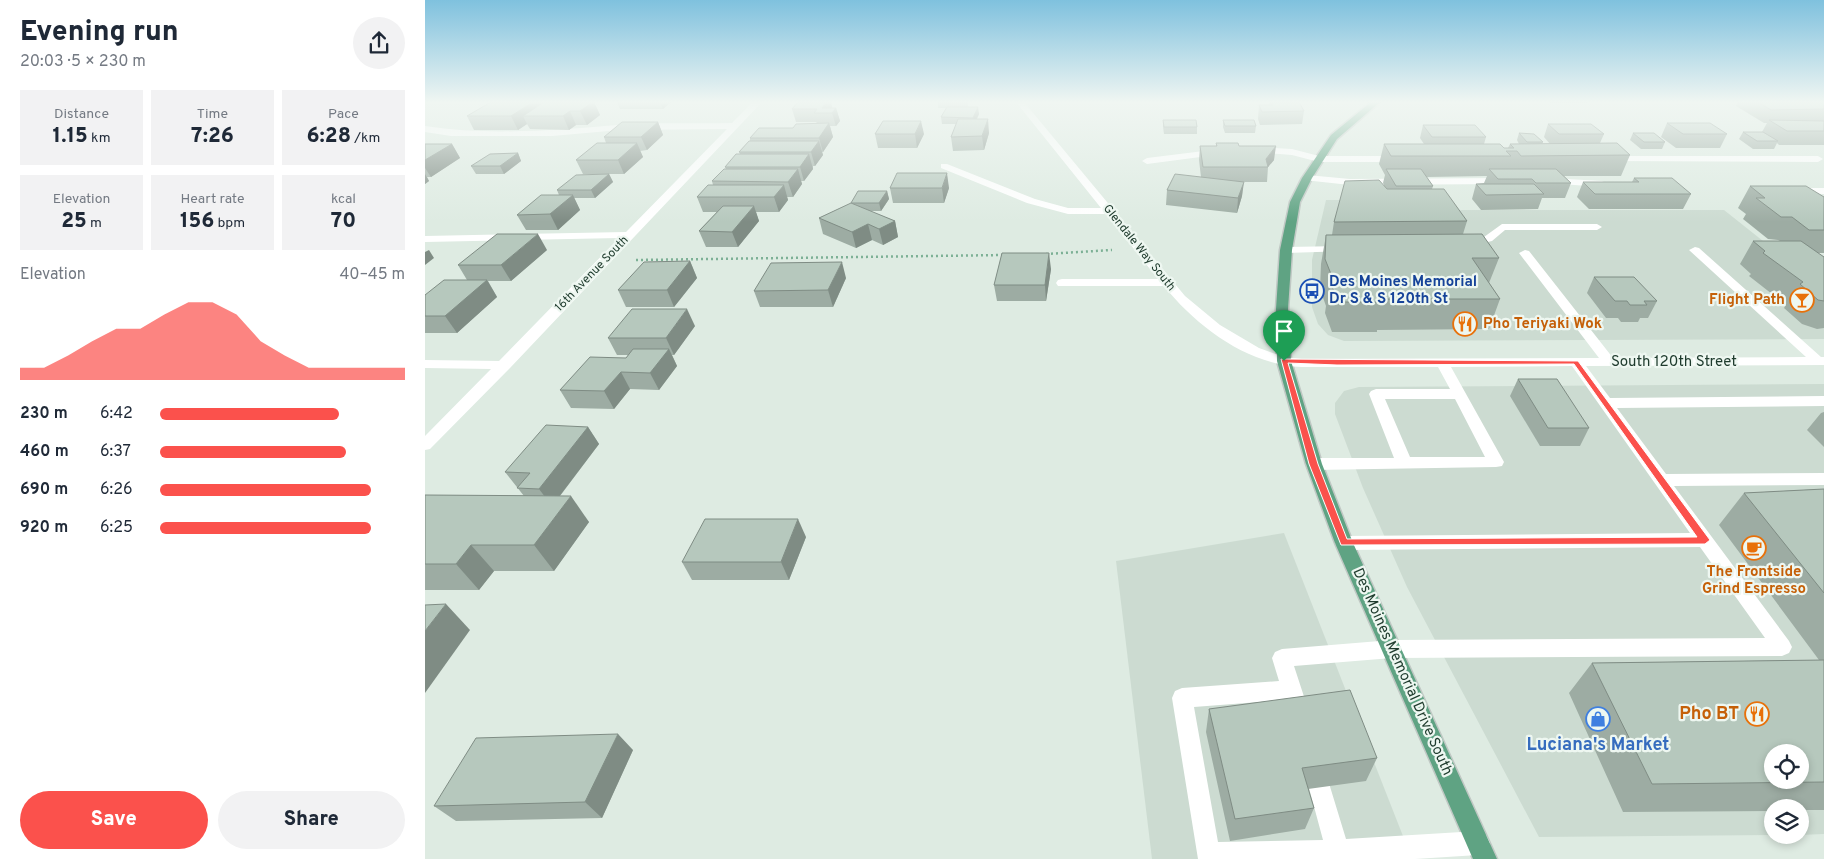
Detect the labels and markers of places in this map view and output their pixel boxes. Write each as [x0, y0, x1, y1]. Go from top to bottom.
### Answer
place label: Des Moines Memorial Dr S & S 120th St [1329, 273, 1477, 309]
bus stop icon: Des Moines Memorial Dr S & S 120th St [1299, 278, 1325, 304]
bar icon: Flight Path [1789, 287, 1815, 313]
place label: Flight Path [1709, 291, 1785, 310]
pin [1263, 310, 1305, 361]
restaurant icon: Pho Teriyaki Wok [1452, 311, 1478, 337]
place label: Pho Teriyaki Wok [1483, 315, 1602, 334]
cafe icon: The Frontside Grind Espresso [1741, 535, 1767, 561]
place label: The Frontside Grind Espresso [1702, 563, 1806, 599]
restaurant icon: Pho BT [1744, 701, 1770, 727]
place label: Pho BT [1679, 703, 1739, 726]
shop icon: Luciana's Market [1585, 706, 1611, 732]
place label: Luciana's Market [1527, 734, 1669, 757]

